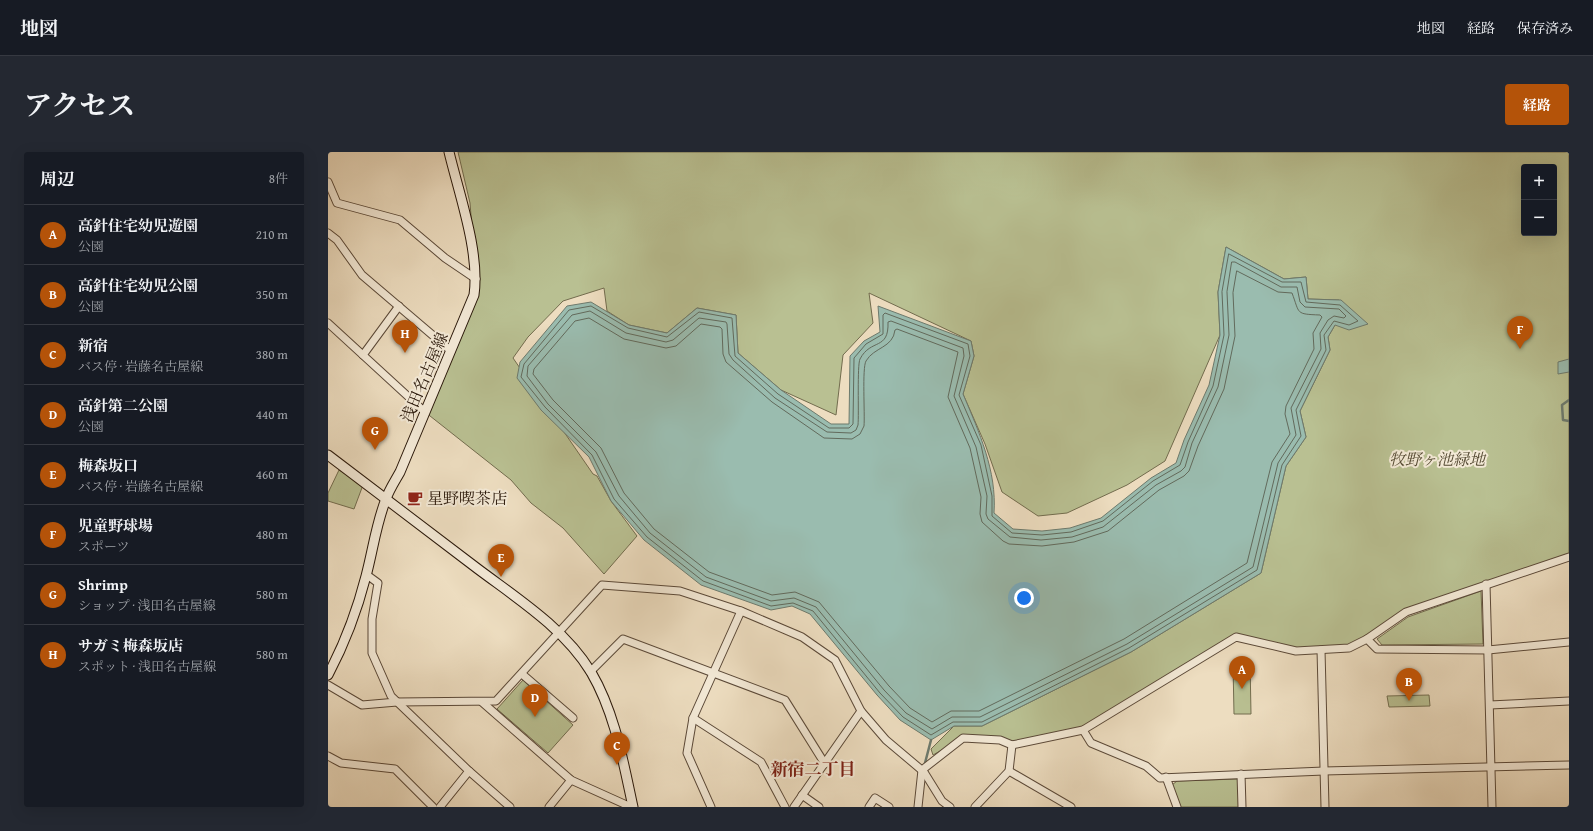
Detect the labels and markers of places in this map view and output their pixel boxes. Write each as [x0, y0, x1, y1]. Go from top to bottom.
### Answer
pin: F [1507, 316, 1533, 349]
pin: H [392, 320, 418, 353]
pin: G [362, 417, 388, 450]
place label: 星野喫茶店 [427, 486, 507, 510]
cafe icon: 星野喫茶店 [406, 489, 424, 507]
pin: E [488, 544, 514, 577]
pin: A [1229, 656, 1255, 689]
pin: B [1396, 668, 1422, 701]
pin: D [522, 684, 548, 717]
pin: C [604, 732, 630, 765]

